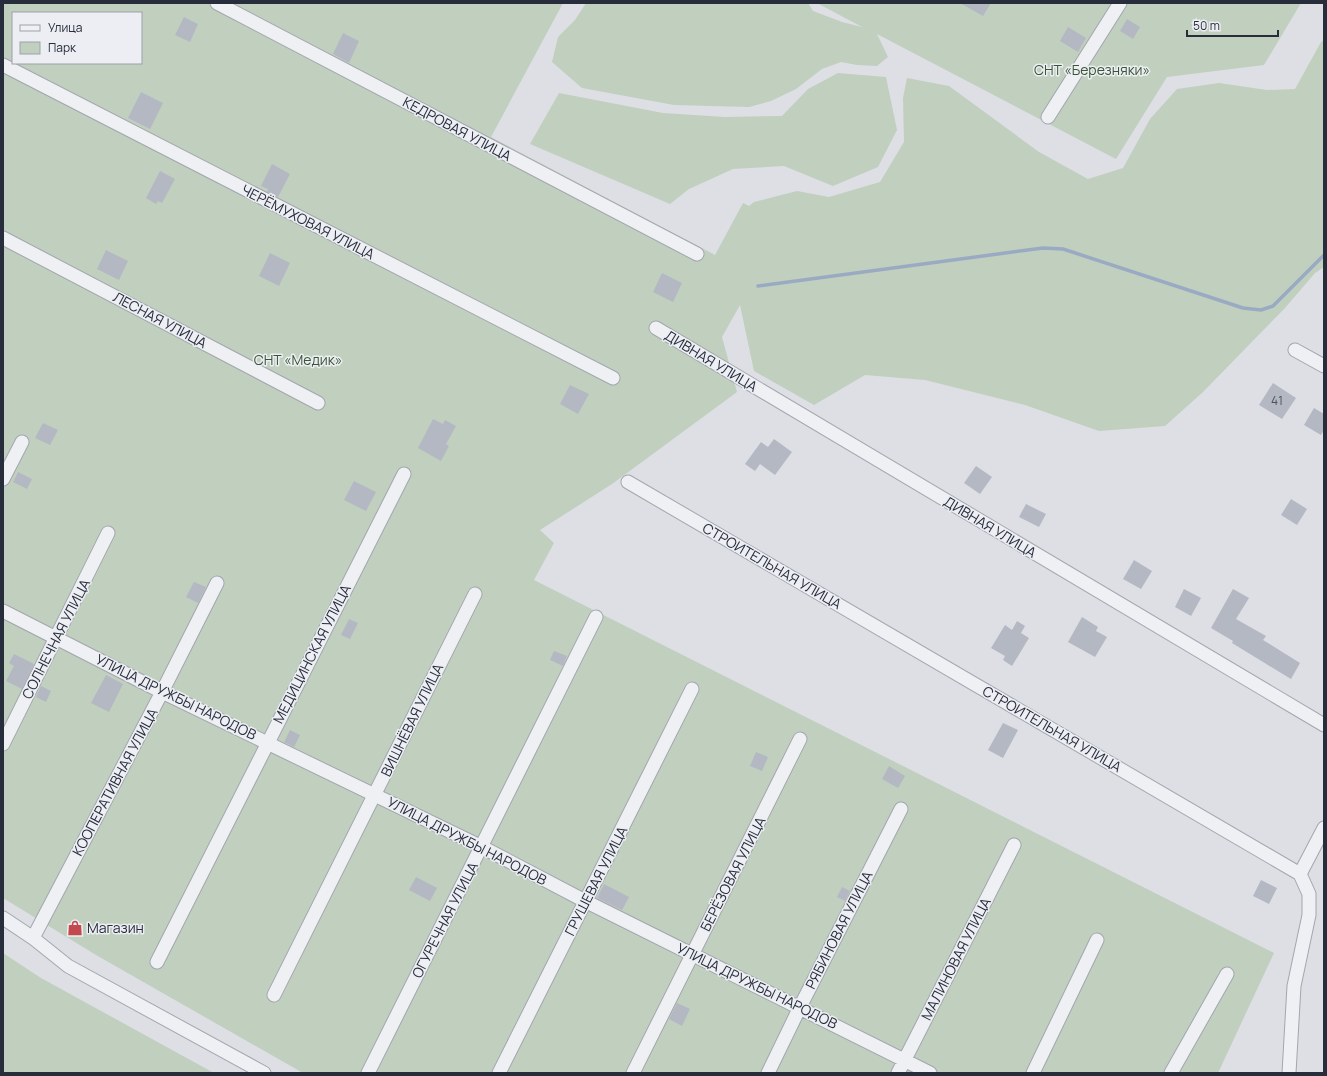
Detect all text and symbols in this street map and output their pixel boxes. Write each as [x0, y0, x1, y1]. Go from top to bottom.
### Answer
legend [12, 12, 142, 64]
scale bar [1187, 12, 1278, 38]
text: 50 m [1193, 17, 1220, 34]
text: Улица [48, 19, 82, 36]
text: Парк [48, 39, 77, 56]
park label: СНТ «Березняки» [1034, 60, 1150, 79]
street label: КЕДРОВАЯ УЛИЦА [400, 92, 515, 165]
street label: ЧЕРЁМУХОВАЯ УЛИЦА [238, 180, 378, 263]
street label: ЛЕСНАЯ УЛИЦА [110, 287, 210, 352]
street label: ДИВНАЯ УЛИЦА [662, 325, 761, 396]
park label: СНТ «Медик» [254, 350, 342, 369]
house number: 41 [1271, 392, 1283, 409]
street label: ДИВНАЯ УЛИЦА [941, 491, 1040, 562]
street label: СТРОИТЕЛЬНАЯ УЛИЦА [699, 518, 845, 613]
street label: СОЛНЕЧНАЯ УЛИЦА [17, 575, 94, 702]
street label: МЕДИЦИНСКАЯ УЛИЦА [268, 581, 355, 727]
street label: УЛИЦА ДРУЖБЫ НАРОДОВ [93, 649, 260, 744]
street label: ВИШНЁВАЯ УЛИЦА [376, 660, 447, 779]
street label: СТРОИТЕЛЬНАЯ УЛИЦА [979, 681, 1125, 776]
street label: КООПЕРАТИВНАЯ УЛИЦА [68, 705, 162, 859]
street label: УЛИЦА ДРУЖБЫ НАРОДОВ [384, 792, 551, 889]
street label: БЕРЁЗОВАЯ УЛИЦА [695, 813, 770, 934]
street label: ГРУШЕВАЯ УЛИЦА [560, 823, 631, 939]
street label: ОГУРЕЧНАЯ УЛИЦА [407, 858, 482, 981]
street label: РЯБИНОВАЯ УЛИЦА [801, 867, 877, 992]
street label: МАЛИНОВАЯ УЛИЦА [916, 894, 995, 1023]
place label: Магазин [87, 918, 144, 937]
shop icon: Магазин [66, 919, 84, 937]
street label: УЛИЦА ДРУЖБЫ НАРОДОВ [674, 938, 841, 1033]

